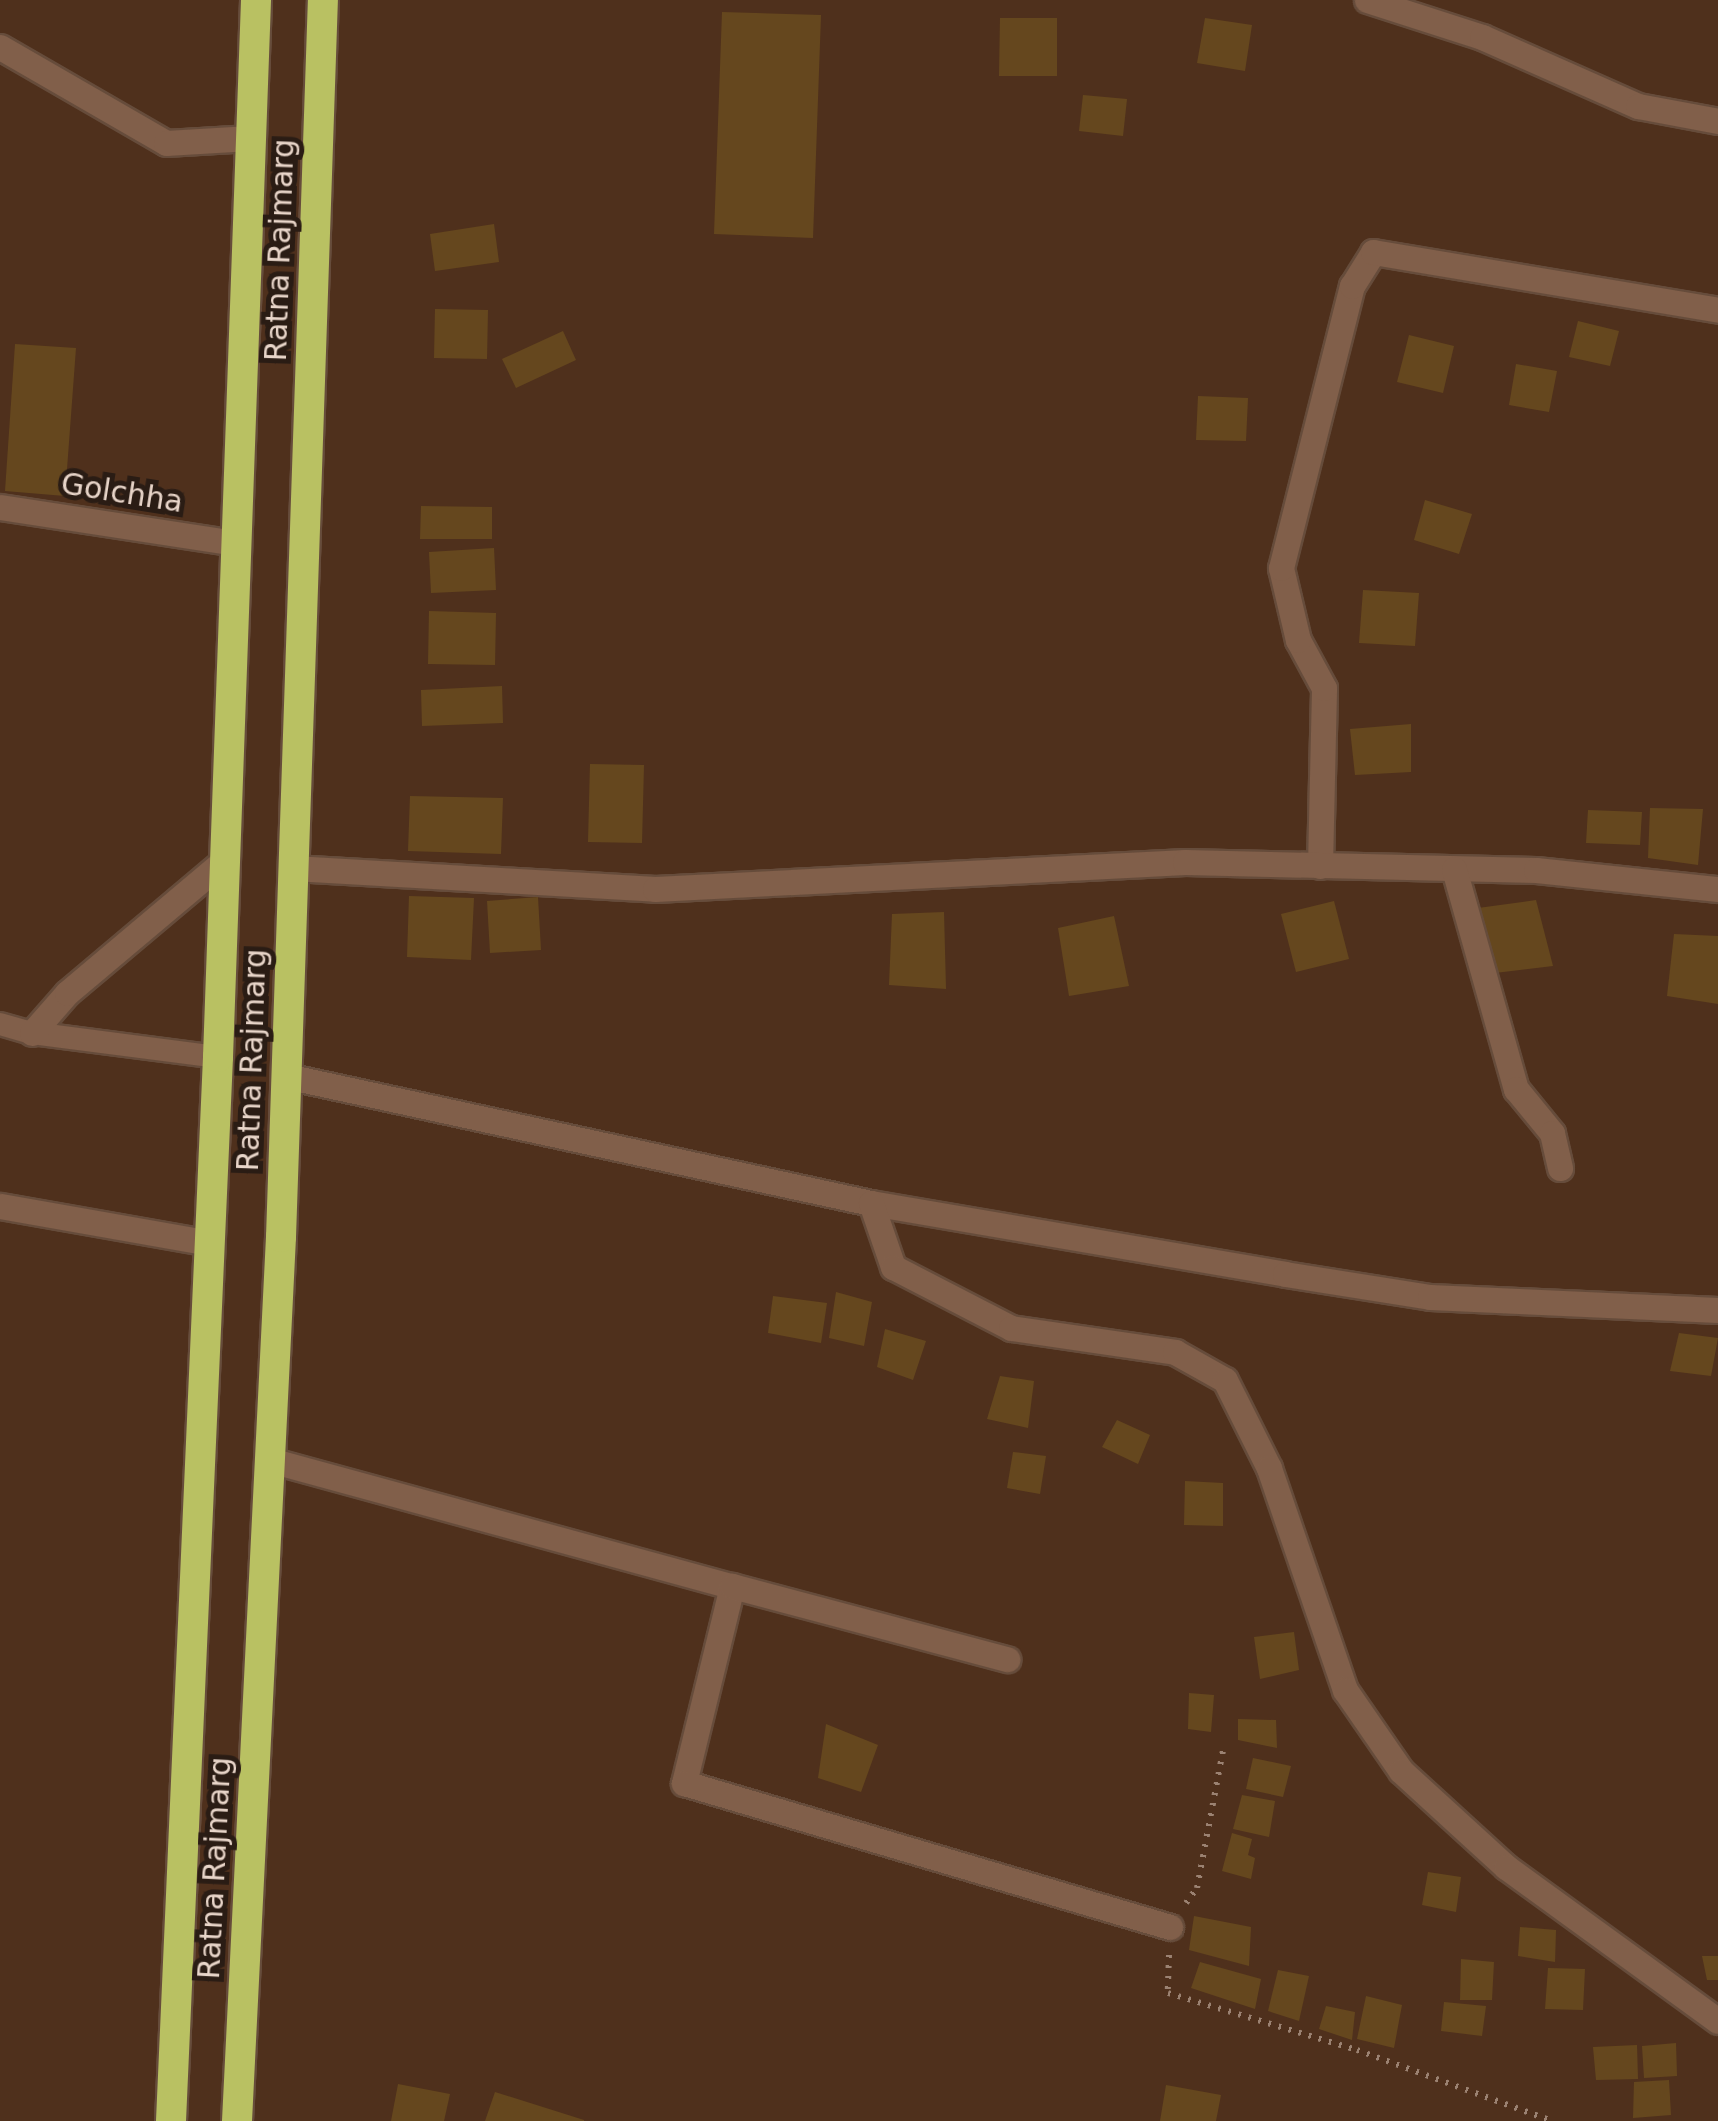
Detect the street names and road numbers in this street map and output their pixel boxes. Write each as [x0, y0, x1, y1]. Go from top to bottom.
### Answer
street label: Ratna Rajmarg [258, 138, 302, 362]
street label: Golchha [59, 466, 185, 520]
street label: Ratna Rajmarg [230, 948, 274, 1172]
street label: Ratna Rajmarg [191, 1756, 239, 1980]

